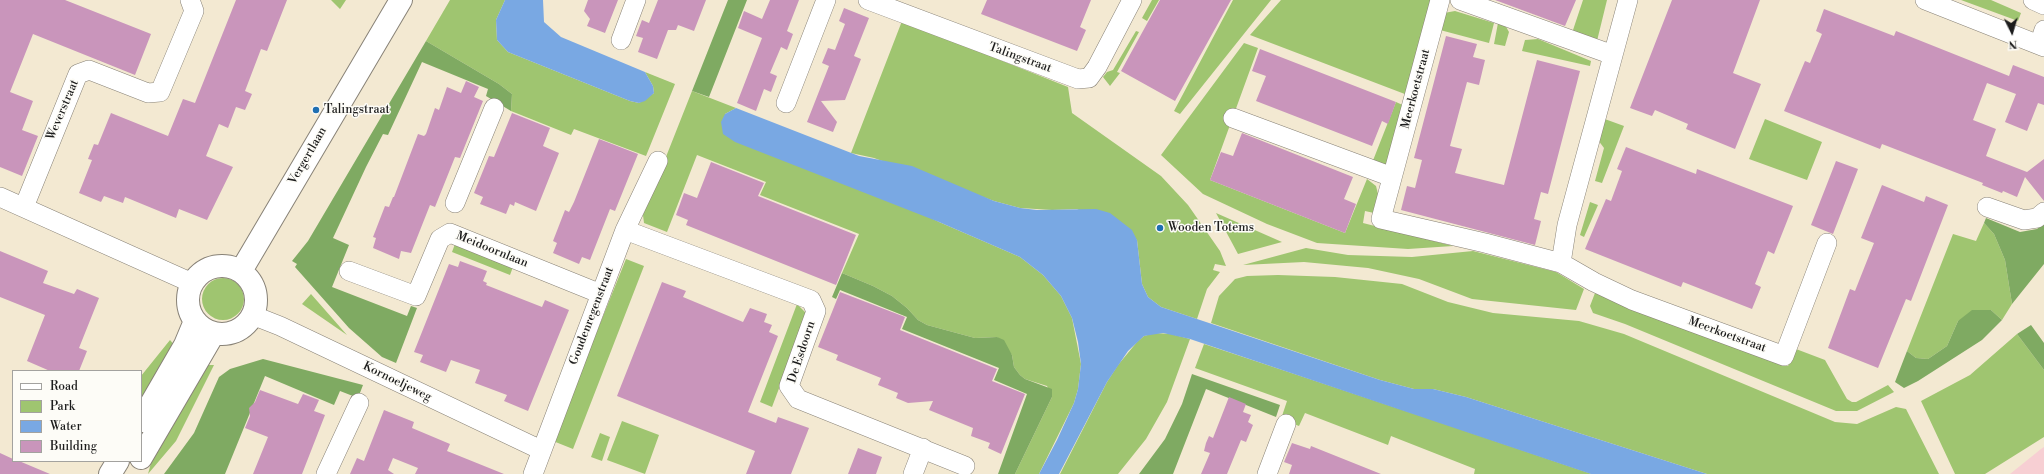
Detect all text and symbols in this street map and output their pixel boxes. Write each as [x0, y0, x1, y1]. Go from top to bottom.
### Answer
north arrow [1992, 12, 2032, 52]
text: N [2008, 37, 2018, 51]
street label: Talingstraat [987, 40, 1053, 76]
street label: Meerkoetstraat [1398, 48, 1434, 130]
street label: Weverstraat [44, 78, 82, 142]
place label: Talingstraat [324, 103, 390, 117]
marker: Talingstraat [311, 105, 321, 115]
street label: Vergertlaan [286, 125, 330, 187]
place label: Wooden Totems [1168, 221, 1254, 235]
marker: Wooden Totems [1155, 223, 1165, 233]
street label: Meidoornlaan [454, 229, 530, 271]
street label: Goudenregenstraat [567, 265, 617, 367]
street label: Meerkoetstraat [1686, 314, 1768, 356]
street label: De Esdoorn [785, 319, 819, 385]
street label: Kornoeljeweg [360, 359, 434, 405]
legend [12, 370, 142, 462]
text: Road [50, 379, 78, 394]
text: Park [50, 399, 75, 414]
text: Water [50, 419, 82, 434]
text: Building [50, 439, 97, 454]

